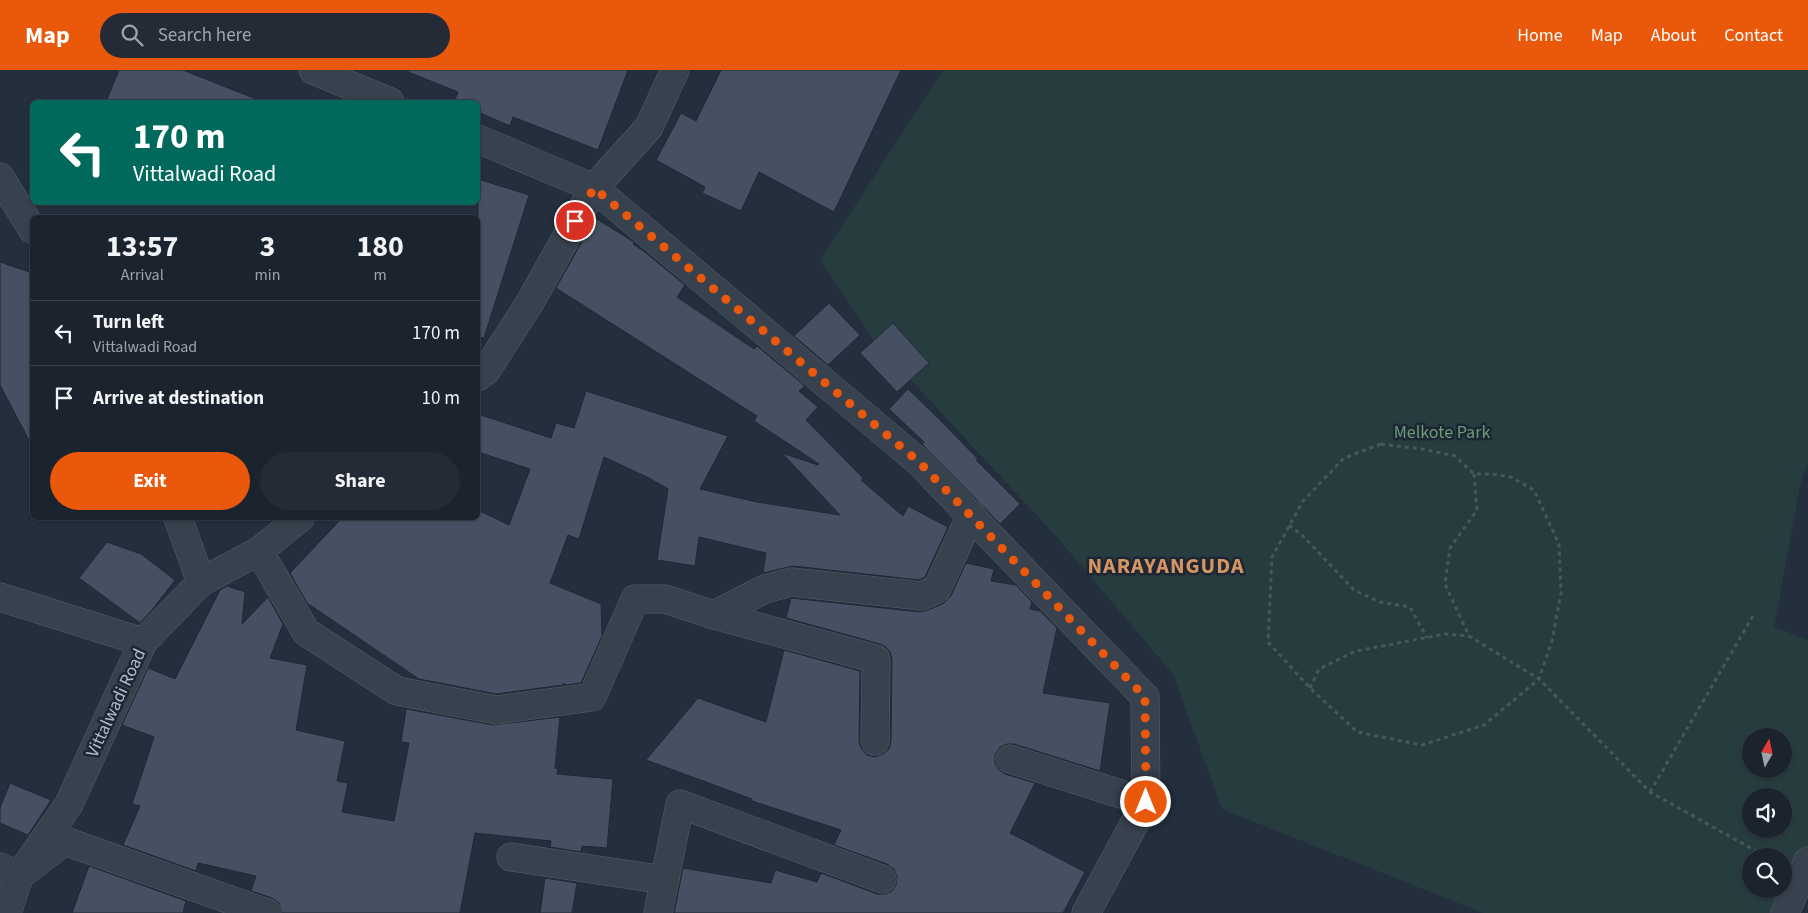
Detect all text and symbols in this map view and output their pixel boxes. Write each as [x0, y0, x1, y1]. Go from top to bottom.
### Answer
search box [100, 13, 450, 58]
text: Map [25, 18, 70, 53]
icon: search [118, 21, 146, 49]
text: Search here [158, 22, 251, 49]
text: Home [1517, 23, 1563, 48]
text: Map [1591, 23, 1623, 48]
text: About [1651, 23, 1696, 48]
text: Contact [1724, 23, 1783, 48]
text: 170 m [133, 112, 225, 162]
icon: left [50, 120, 115, 185]
text: Vittalwadi Road [133, 158, 276, 190]
pin [554, 200, 596, 242]
icon: arrive [561, 207, 589, 235]
text: 13:57 [106, 225, 178, 268]
text: 3 [259, 225, 275, 268]
text: 180 [356, 225, 404, 268]
text: Arrival [121, 264, 164, 286]
text: min [254, 264, 280, 286]
text: m [374, 264, 387, 286]
text: Turn left [93, 309, 164, 336]
icon: left [50, 319, 78, 347]
text: 170 m [412, 320, 460, 347]
text: Vittalwadi Road [93, 336, 197, 358]
icon: arrive [50, 384, 78, 412]
text: Arrive at destination [93, 385, 264, 412]
text: 10 m [422, 385, 460, 412]
park label: Melkote Park [1394, 420, 1490, 445]
button: Exit [50, 452, 250, 510]
button: Share [260, 452, 460, 510]
district label: NARAYANGUDA [1087, 550, 1245, 582]
street label: Vittalwadi Road [80, 645, 152, 761]
north arrow [1742, 728, 1792, 778]
map controls [1742, 728, 1792, 898]
position arrow [1119, 775, 1171, 827]
button: sound [1742, 788, 1792, 838]
button: search [1742, 848, 1792, 898]

